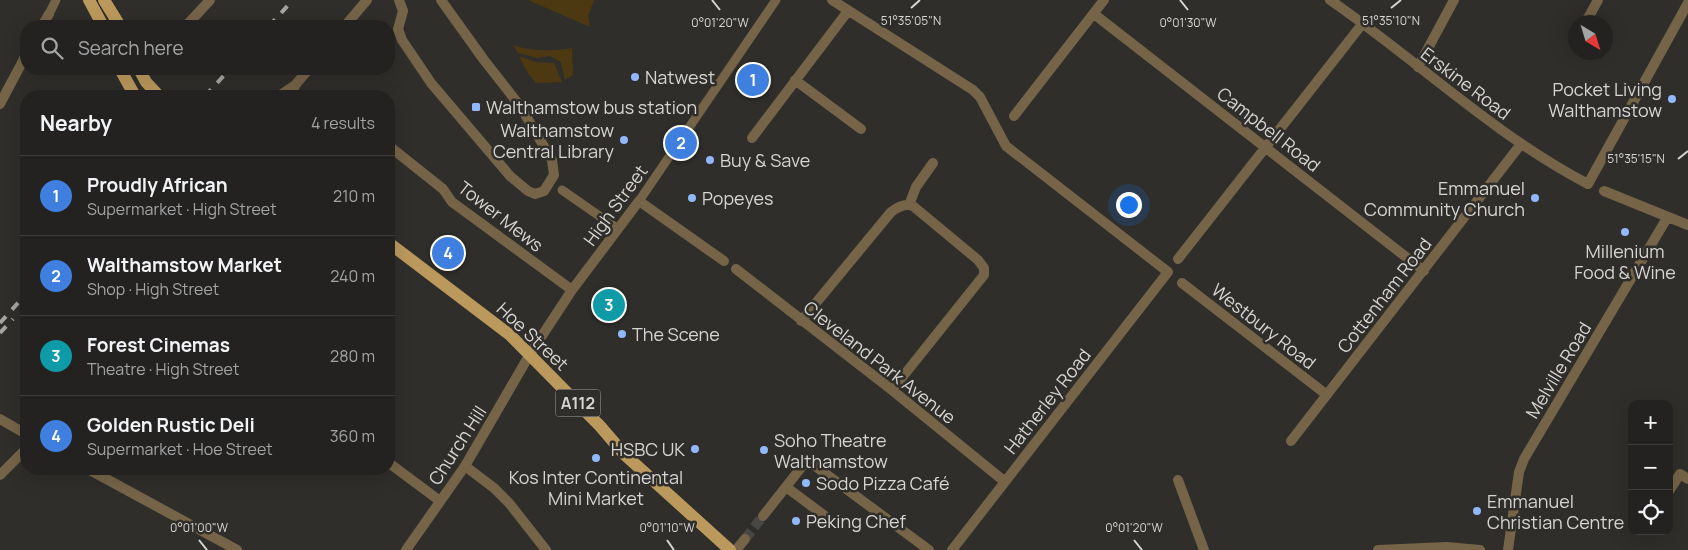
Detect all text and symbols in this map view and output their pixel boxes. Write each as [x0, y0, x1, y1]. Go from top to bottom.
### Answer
text: 51°35'05"N [881, 12, 941, 29]
text: 51°35'10"N [1362, 12, 1420, 29]
text: 0°01'20"W [691, 14, 749, 31]
text: 0°01'30"W [1159, 14, 1217, 31]
north arrow [1568, 15, 1613, 60]
search box [20, 20, 395, 75]
icon: search [38, 34, 66, 62]
text: Search here [78, 35, 184, 61]
street label: Erskine Road [1416, 41, 1516, 125]
pin: 1 [737, 61, 769, 99]
place label: Natwest [645, 65, 715, 89]
marker: Natwest [629, 71, 641, 83]
place label: Pocket Living Walthamstow [1548, 77, 1662, 122]
street label: Campbell Road [1212, 81, 1326, 177]
marker: Pocket Living Walthamstow [1666, 93, 1678, 105]
place label: Walthamstow bus station [486, 95, 697, 119]
marker: Walthamstow bus station [470, 101, 482, 113]
text: Nearby [40, 109, 112, 137]
text: 4 results [311, 112, 375, 134]
place label: Walthamstow Central Library [493, 118, 614, 163]
pin: 2 [665, 124, 697, 162]
marker: Walthamstow Central Library [618, 134, 630, 146]
place label: Buy & Save [720, 148, 810, 172]
text: 51°35'15"N [1607, 150, 1665, 167]
marker: Buy & Save [704, 154, 716, 166]
street label: High Street [578, 160, 652, 250]
text: Proudly African [87, 172, 228, 198]
street label: Tower Mews [453, 175, 549, 257]
place label: Emmanuel Community Church [1364, 176, 1525, 221]
text: 1 [52, 185, 60, 207]
text: 210 m [333, 185, 375, 207]
place label: Popeyes [702, 186, 774, 210]
marker: Popeyes [686, 192, 698, 204]
your location [1116, 192, 1142, 218]
marker: Emmanuel Community Church [1529, 192, 1541, 204]
text: Supermarket · High Street [87, 198, 277, 220]
marker: Millenium Food & Wine [1619, 226, 1631, 238]
street label: Cottenham Road [1331, 232, 1437, 358]
pin: 4 [432, 234, 464, 272]
place label: Millenium Food & Wine [1574, 239, 1676, 284]
text: Walthamstow Market [87, 252, 282, 278]
text: 2 [51, 265, 61, 287]
text: 240 m [330, 265, 375, 287]
text: Shop · High Street [87, 278, 219, 300]
street label: Westbury Road [1207, 278, 1321, 374]
pin: 3 [593, 286, 625, 324]
street label: Cleveland Park Avenue [799, 295, 961, 429]
street label: Hoe Street [492, 297, 574, 375]
street label: Melville Road [1520, 317, 1596, 423]
place label: The Scene [632, 322, 720, 346]
marker: The Scene [616, 328, 628, 340]
text: Forest Cinemas [87, 332, 230, 358]
street label: Hatherley Road [998, 343, 1096, 459]
text: 3 [51, 345, 61, 367]
text: 280 m [330, 345, 375, 367]
text: Theatre · High Street [87, 358, 239, 380]
road number: A112 [556, 389, 600, 416]
map controls [1628, 400, 1673, 535]
button: + [1628, 400, 1673, 445]
street label: Church Hill [422, 401, 492, 489]
text: Golden Rustic Deli [87, 412, 255, 438]
text: 4 [51, 425, 61, 447]
text: 360 m [330, 425, 375, 447]
place label: Soho Theatre Walthamstow [774, 428, 888, 473]
place label: HSBC UK [611, 437, 685, 461]
text: Supermarket · Hoe Street [87, 438, 273, 460]
marker: HSBC UK [689, 443, 701, 455]
marker: Soho Theatre Walthamstow [758, 444, 770, 456]
button: − [1628, 445, 1673, 490]
marker: Kos Inter Continental Mini Market [590, 452, 602, 464]
place label: Kos Inter Continental Mini Market [509, 465, 683, 510]
place label: Sodo Pizza Café [816, 471, 950, 495]
marker: Sodo Pizza Café [800, 477, 812, 489]
place label: Emmanuel Christian Centre [1487, 489, 1624, 534]
button: locate [1628, 490, 1673, 535]
marker: Emmanuel Christian Centre [1471, 505, 1483, 517]
place label: Peking Chef [806, 509, 907, 533]
marker: Peking Chef [790, 515, 802, 527]
text: 0°01'00"W [170, 519, 229, 536]
text: 0°01'10"W [639, 519, 695, 536]
text: 0°01'20"W [1105, 519, 1163, 536]

